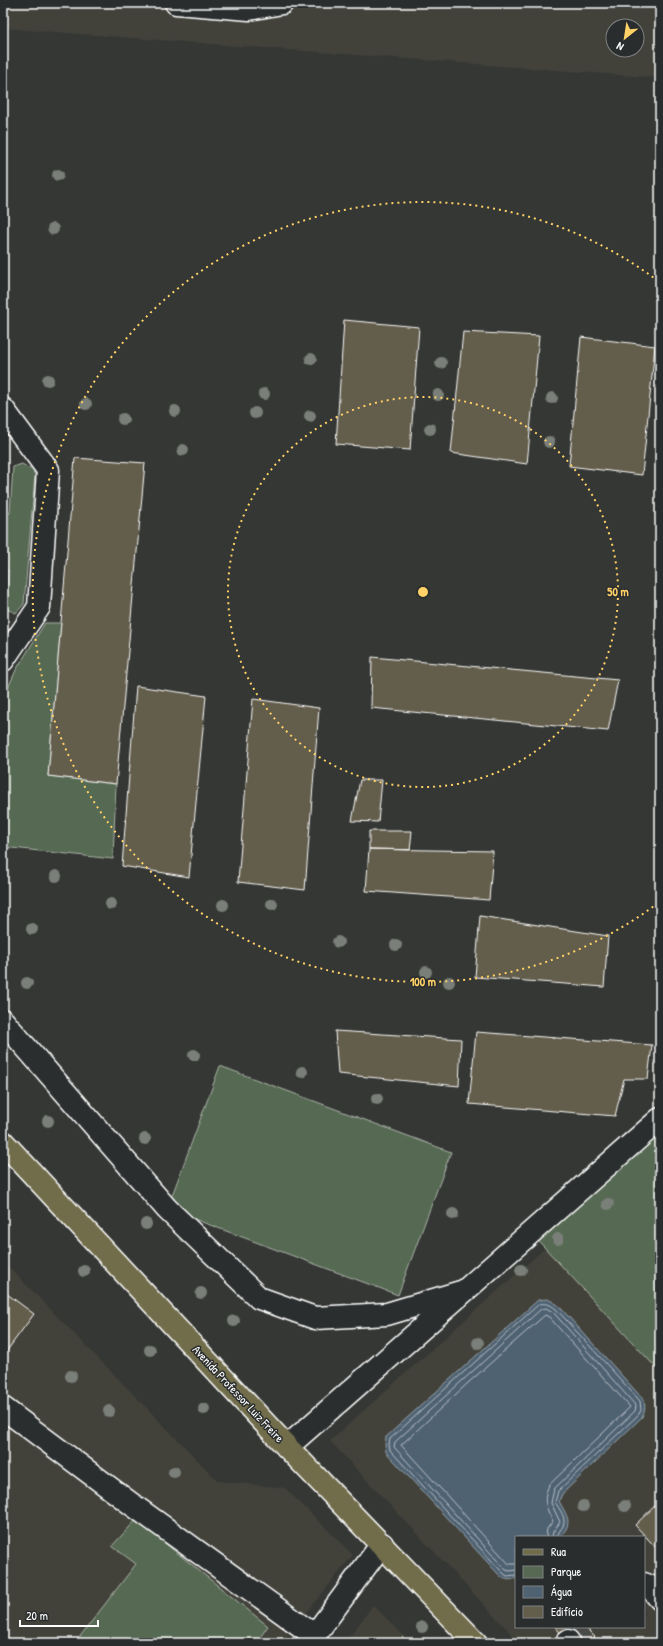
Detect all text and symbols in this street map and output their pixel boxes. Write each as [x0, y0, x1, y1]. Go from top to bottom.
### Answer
north arrow [605, 18, 645, 58]
text: N [614, 39, 626, 54]
text: 50 m [607, 583, 629, 600]
centre of rings [416, 585, 430, 599]
text: 100 m [410, 973, 436, 990]
street label: Avenida Professor Luiz Freire [189, 1341, 288, 1446]
legend [515, 1536, 645, 1628]
text: Rua [551, 1543, 566, 1560]
text: Parque [551, 1563, 581, 1580]
text: Água [551, 1583, 572, 1600]
scale bar [20, 1602, 98, 1628]
text: Edifício [551, 1603, 583, 1620]
text: 20 m [26, 1607, 48, 1624]

